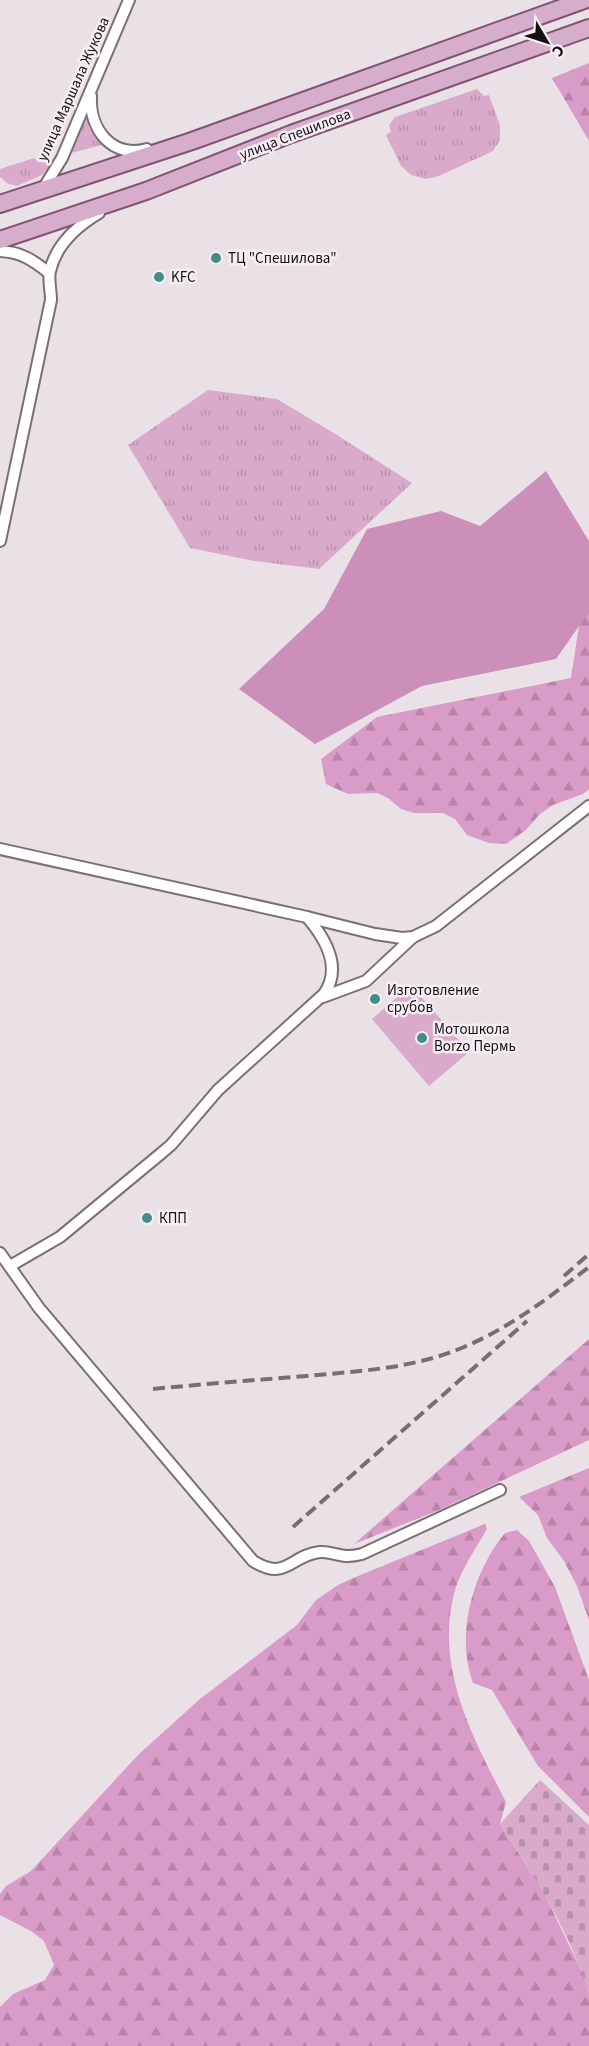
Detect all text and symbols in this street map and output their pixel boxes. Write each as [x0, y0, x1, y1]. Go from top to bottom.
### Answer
north arrow [517, 12, 577, 72]
street label: улица Маршала Жукова [32, 14, 115, 165]
text: С [546, 40, 569, 61]
street label: улица Спешилова [237, 104, 354, 165]
place label: ТЦ "Спешилова" [228, 248, 337, 269]
marker: ТЦ "Спешилова" [209, 251, 223, 265]
place label: KFC [171, 267, 196, 288]
marker: KFC [152, 270, 166, 284]
place label: Изготовление срубов [387, 980, 479, 1018]
marker: Изготовление срубов [368, 992, 382, 1006]
place label: Мотошкола Borzo Пермь [434, 1019, 516, 1057]
marker: Мотошкола Borzo Пермь [415, 1031, 429, 1045]
place label: КПП [159, 1208, 187, 1229]
marker: КПП [140, 1211, 154, 1225]

